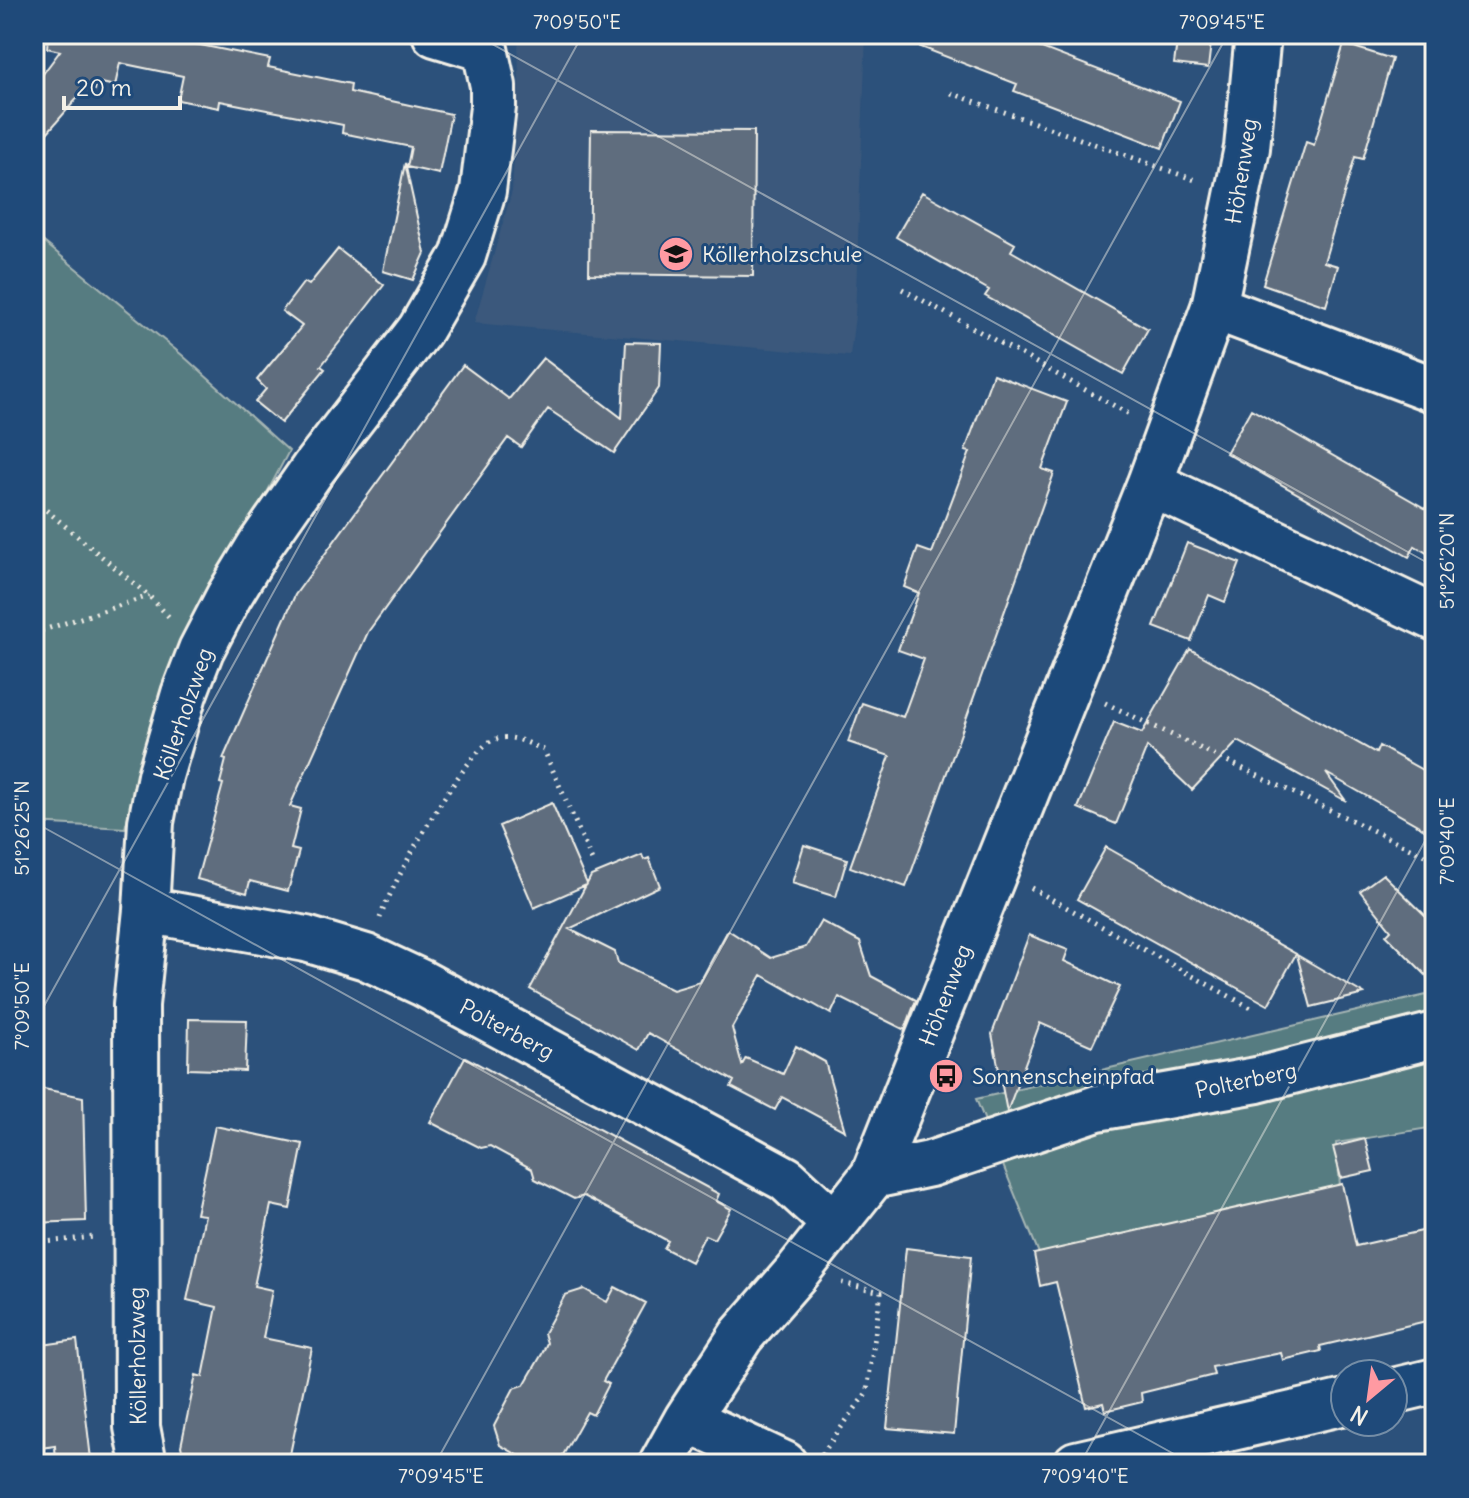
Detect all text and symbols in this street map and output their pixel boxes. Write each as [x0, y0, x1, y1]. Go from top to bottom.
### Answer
text: 7°09'50"E [533, 9, 621, 34]
text: 7°09'45"E [1179, 9, 1265, 34]
scale bar [64, 60, 180, 110]
text: 20 m [76, 72, 132, 102]
street label: Höhenweg [1219, 116, 1263, 226]
school or university icon: Köllerholzschule [657, 235, 695, 273]
place label: Köllerholzschule [702, 240, 862, 268]
text: 51°26'20"N [1434, 512, 1459, 610]
street label: Köllerholzweg [147, 644, 219, 784]
text: 51°26'25"N [9, 780, 34, 876]
text: 7°09'40"E [1434, 797, 1459, 885]
street label: Höhenweg [913, 940, 977, 1050]
text: 7°09'50"E [9, 962, 34, 1050]
street label: Polterberg [455, 992, 559, 1066]
street label: Polterberg [1193, 1056, 1299, 1104]
bus stop icon: Sonnenscheinpfad [927, 1057, 965, 1095]
place label: Sonnenscheinpfad [972, 1062, 1155, 1090]
street label: Köllerholzweg [122, 1287, 152, 1425]
north arrow [1329, 1358, 1409, 1438]
text: N [1346, 1400, 1373, 1431]
text: 7°09'45"E [398, 1463, 484, 1488]
text: 7°09'40"E [1041, 1463, 1129, 1488]

